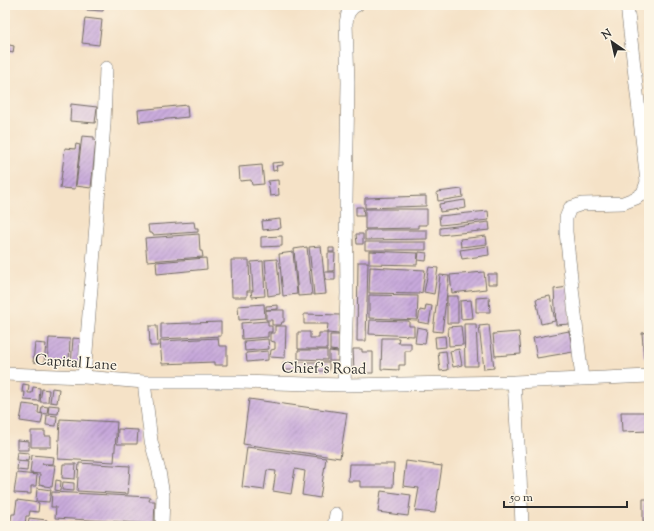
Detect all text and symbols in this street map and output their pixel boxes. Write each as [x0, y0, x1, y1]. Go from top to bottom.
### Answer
north arrow [592, 22, 632, 62]
text: N [598, 25, 615, 44]
street label: Capital Lane [34, 350, 118, 377]
street label: Chief's Road [281, 358, 367, 381]
scale bar [504, 483, 627, 509]
text: 50 m [509, 489, 533, 507]

